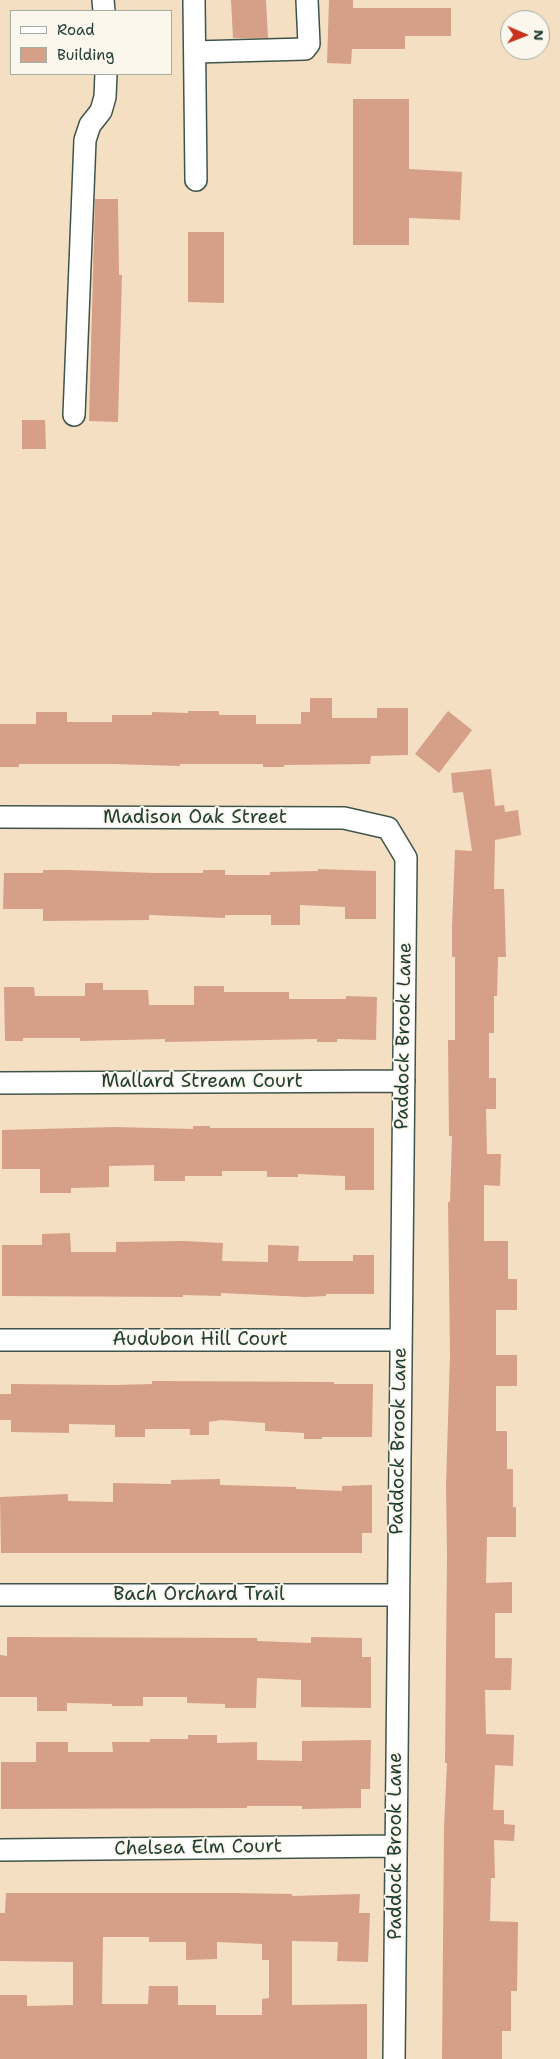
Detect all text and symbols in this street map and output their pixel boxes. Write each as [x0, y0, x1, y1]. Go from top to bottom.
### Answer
legend [10, 10, 172, 75]
north arrow [500, 10, 550, 60]
text: Road [57, 20, 95, 40]
text: N [530, 30, 548, 41]
text: Building [57, 45, 114, 65]
street label: Madison Oak Street [103, 807, 287, 829]
street label: Paddock Brook Lane [391, 942, 417, 1130]
street label: Mallard Stream Court [101, 1071, 303, 1093]
street label: Audubon Hill Court [112, 1329, 288, 1351]
street label: Paddock Brook Lane [386, 1347, 412, 1535]
street label: Bach Orchard Trail [113, 1584, 285, 1606]
street label: Paddock Brook Lane [385, 1752, 407, 1940]
street label: Chelsea Elm Court [114, 1835, 282, 1861]

